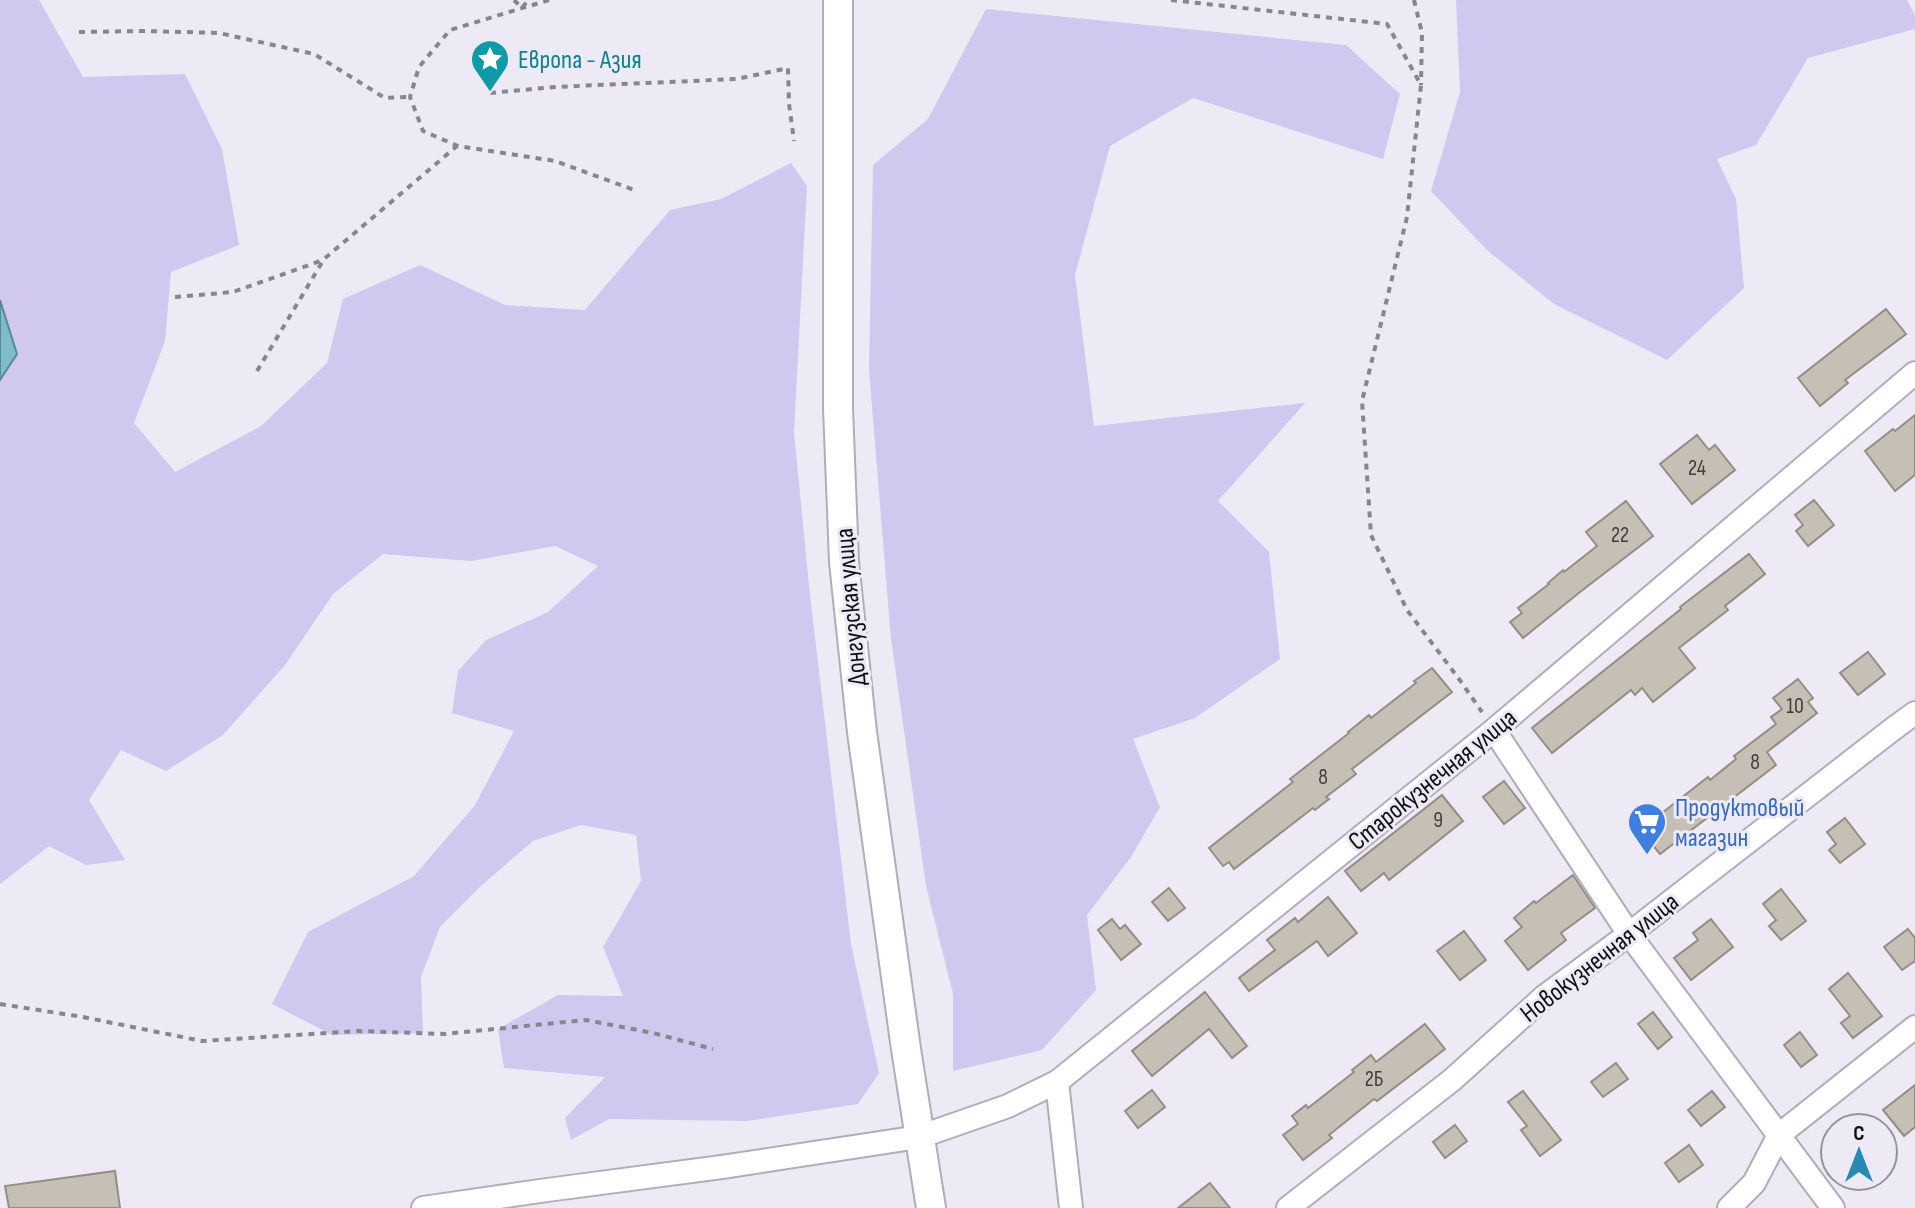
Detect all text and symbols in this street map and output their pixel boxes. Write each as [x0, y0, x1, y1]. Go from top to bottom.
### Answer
place icon: Европа - Азия [469, 38, 511, 93]
place label: Европа - Азия [518, 45, 642, 76]
house number: 24 [1688, 455, 1706, 482]
house number: 22 [1611, 522, 1629, 549]
street label: Донгузская улица [829, 527, 874, 687]
house number: 10 [1786, 693, 1804, 720]
street label: Старокузнечная улица [1343, 703, 1523, 858]
house number: 8 [1750, 749, 1760, 776]
house number: 8 [1318, 764, 1328, 791]
place label: Продуктовый магазин [1675, 793, 1804, 854]
supermarket icon: Продуктовый магазин [1626, 801, 1668, 856]
house number: 9 [1433, 807, 1443, 834]
street label: Новокузнечная улица [1515, 887, 1685, 1030]
house number: 2Б [1365, 1066, 1383, 1093]
north arrow [1819, 1112, 1899, 1192]
text: С [1853, 1120, 1865, 1147]

